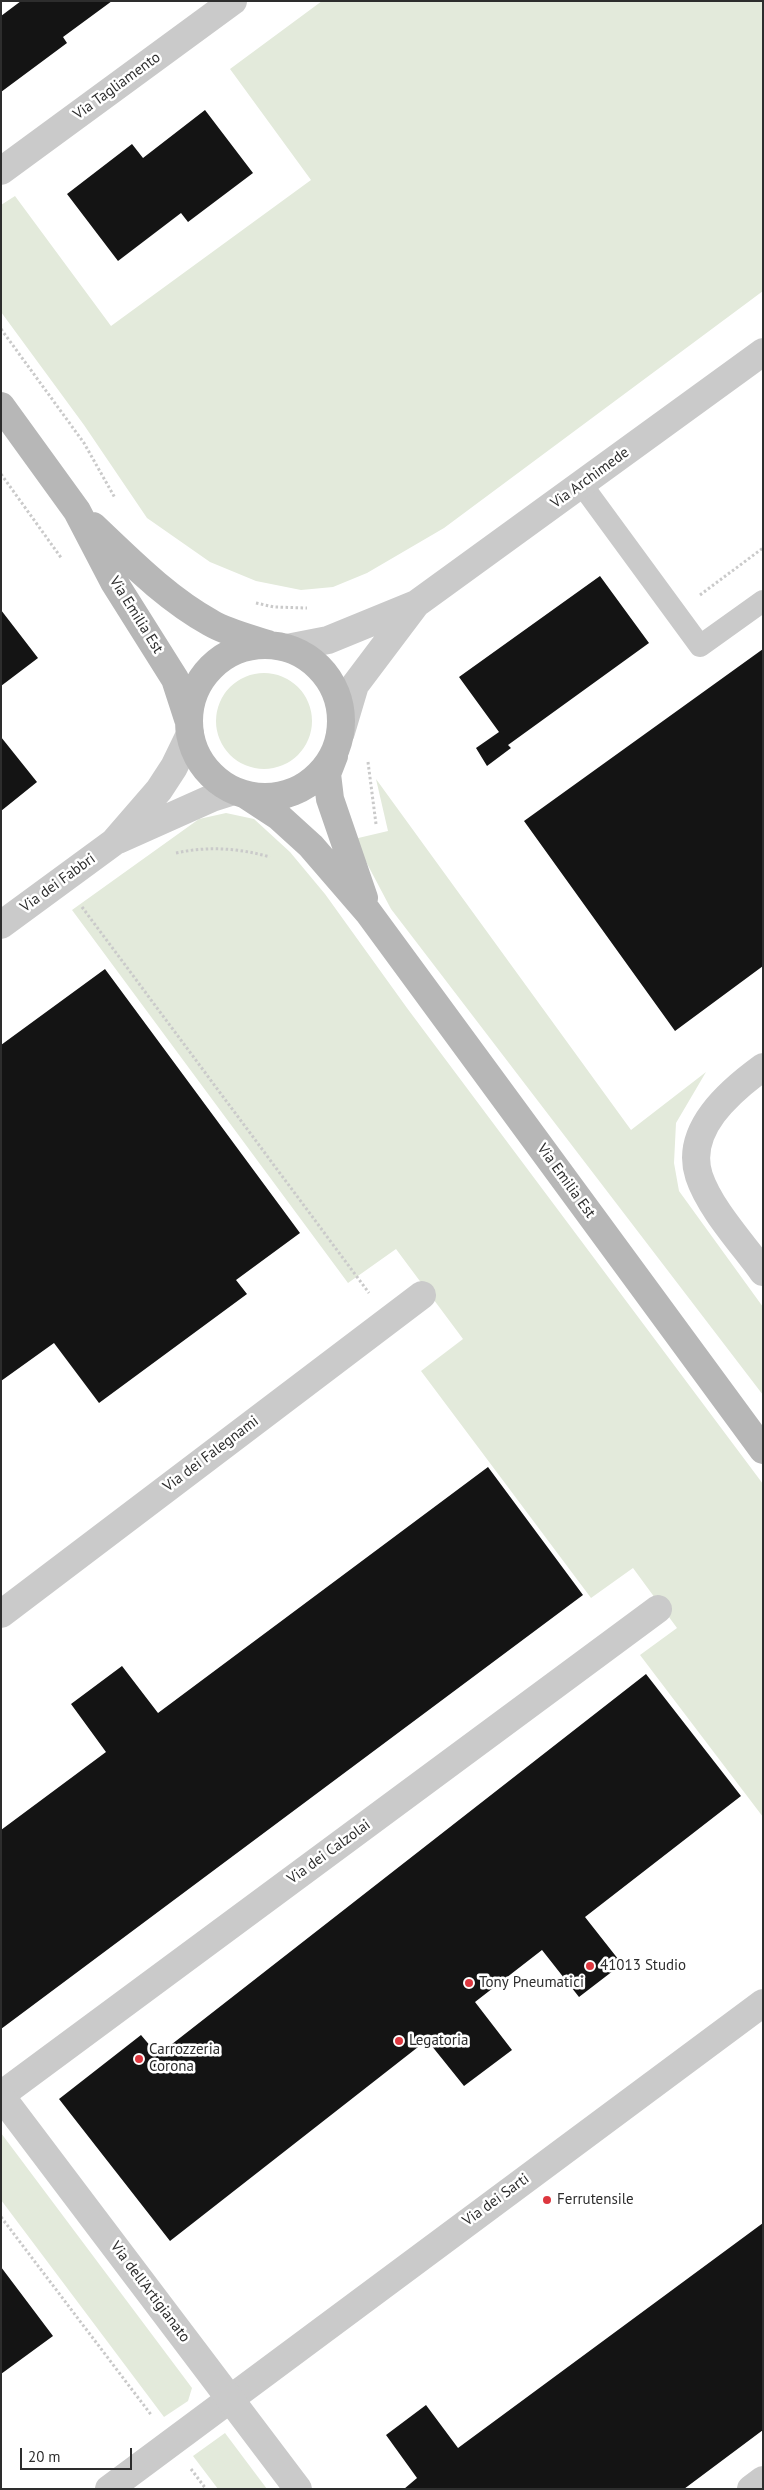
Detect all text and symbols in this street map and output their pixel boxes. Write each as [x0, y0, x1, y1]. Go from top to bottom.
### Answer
street label: Via Tagliamento [70, 48, 164, 124]
street label: Via Archimede [547, 444, 633, 512]
street label: Via Emilia Est [105, 573, 167, 657]
street label: Via dei Fabbri [17, 850, 99, 916]
street label: Via Emilia Est [533, 1140, 599, 1222]
street label: Via dei Falegnami [160, 1412, 262, 1496]
street label: Via dei Calzolai [284, 1816, 374, 1888]
place label: 41013 Studio [600, 1957, 686, 1975]
marker: 41013 Studio [584, 1960, 596, 1972]
place label: Tony Pneumatici [479, 1974, 584, 1992]
marker: Tony Pneumatici [463, 1977, 475, 1989]
place label: Legatoria [409, 2032, 468, 2050]
marker: Legatoria [393, 2035, 405, 2047]
place label: Carrozzeria Corona [149, 2041, 220, 2076]
marker: Carrozzeria Corona [133, 2053, 145, 2065]
street label: Via dei Sarti [459, 2170, 533, 2230]
place label: Ferrutensile [557, 2191, 634, 2209]
marker: Ferrutensile [541, 2194, 553, 2206]
street label: Via dell'Artigianato [106, 2238, 194, 2346]
scale bar [22, 2438, 135, 2470]
text: 20 m [28, 2447, 61, 2466]

